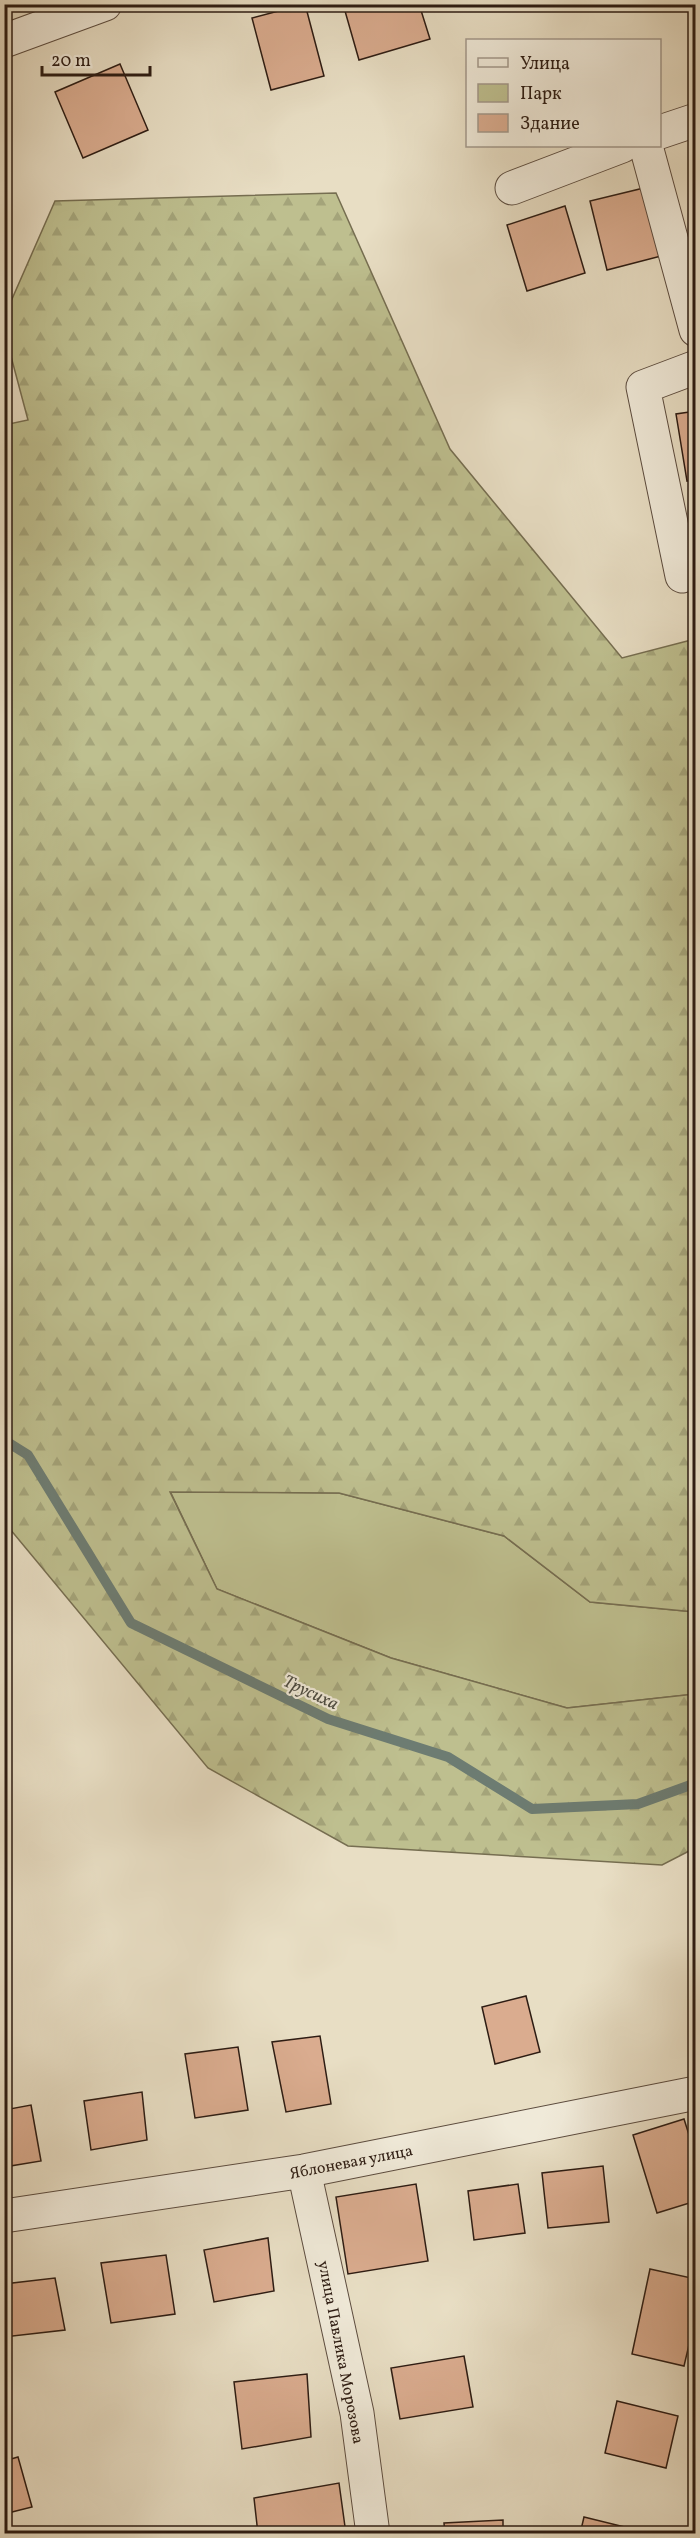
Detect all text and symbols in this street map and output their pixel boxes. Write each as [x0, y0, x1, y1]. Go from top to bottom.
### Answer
scale bar [42, 39, 150, 77]
legend [466, 39, 661, 147]
text: 20 m [51, 49, 91, 74]
text: Улица [520, 52, 570, 77]
text: Парк [520, 82, 562, 107]
text: Здание [520, 112, 580, 137]
water label: Трусиха [279, 1670, 342, 1717]
street label: Яблоневая улица [288, 2140, 415, 2186]
street label: улица Павлика Морозова [311, 2259, 369, 2446]

